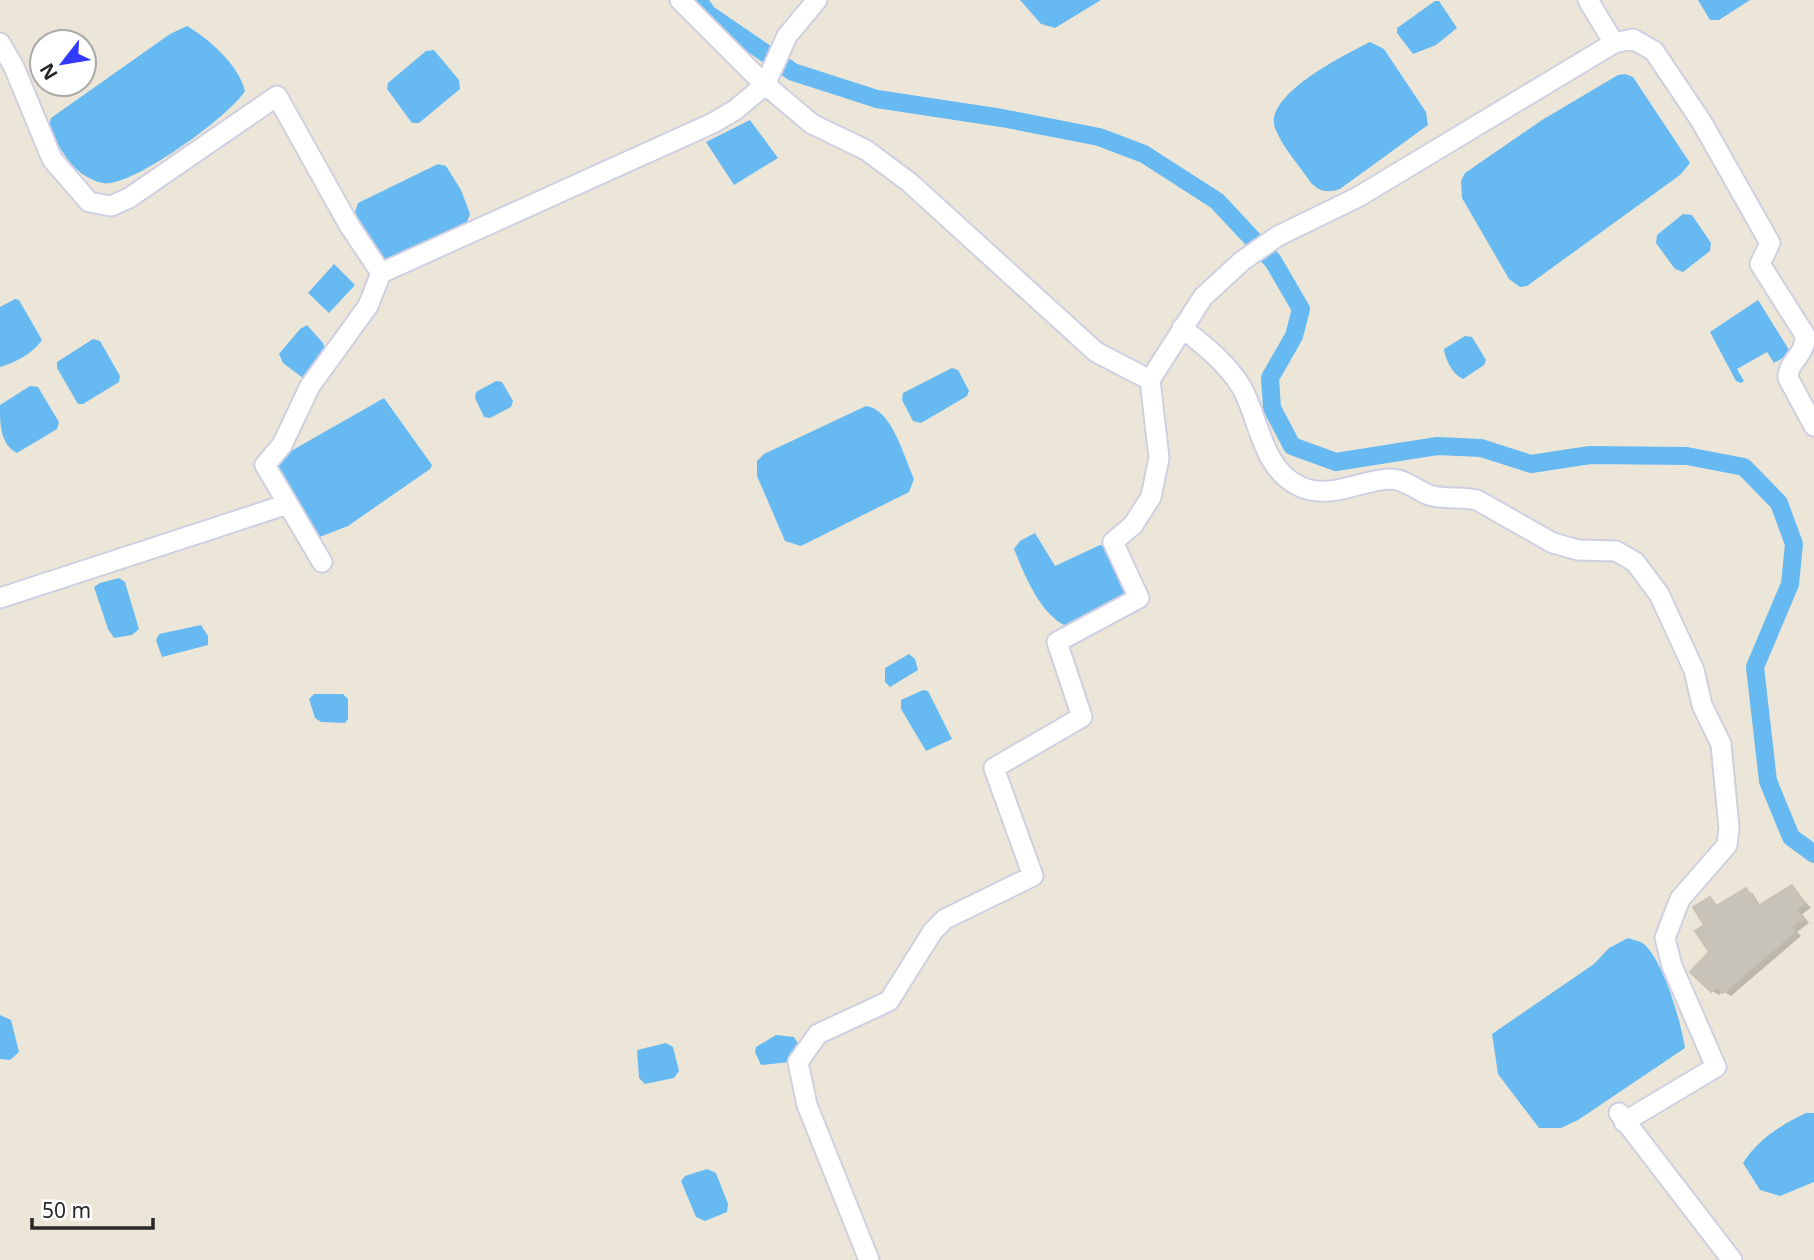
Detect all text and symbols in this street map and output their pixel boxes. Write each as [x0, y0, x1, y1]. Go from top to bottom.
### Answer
north arrow [28, 28, 98, 98]
text: N [33, 58, 64, 85]
scale bar [32, 1186, 152, 1230]
text: 50 m [42, 1196, 91, 1224]

